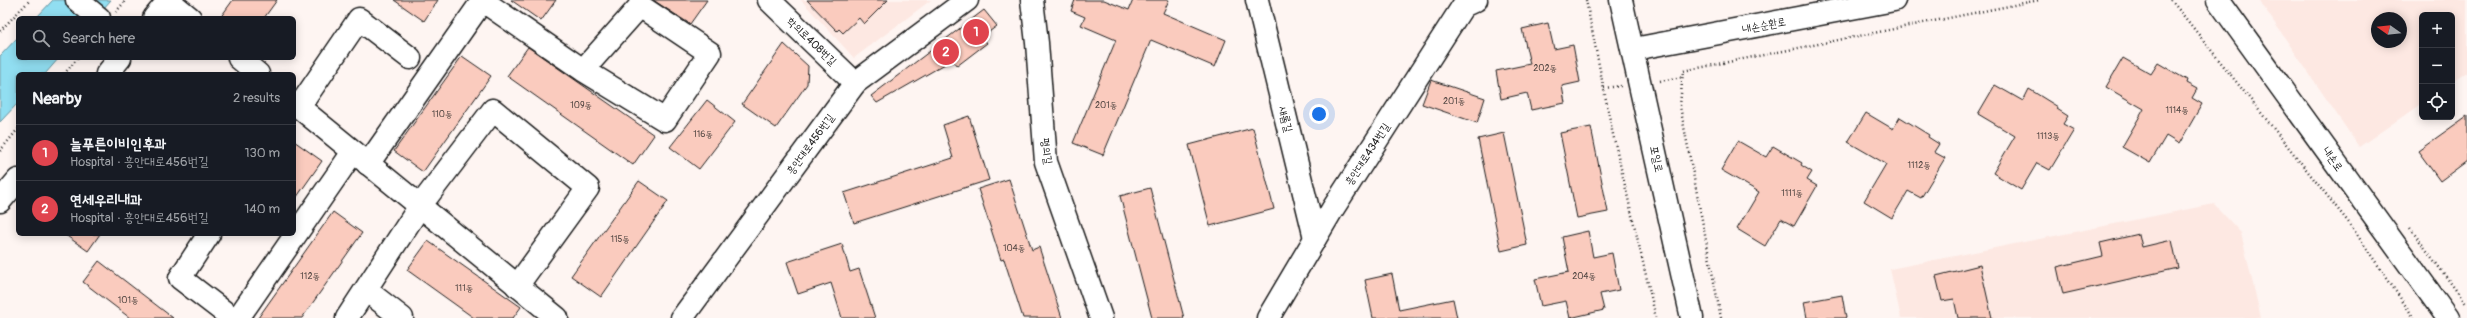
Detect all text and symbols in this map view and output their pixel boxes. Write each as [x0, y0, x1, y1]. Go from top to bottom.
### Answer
north arrow [2371, 12, 2407, 48]
map controls [2419, 12, 2455, 120]
button: + [2419, 12, 2455, 48]
street label: 학의로408번길 [784, 15, 839, 68]
street label: 내손순환로 [1741, 15, 1787, 36]
search box [16, 16, 296, 60]
pin: 1 [963, 17, 989, 47]
icon: search [30, 27, 52, 49]
text: Search here [62, 29, 135, 48]
pin: 2 [933, 37, 959, 67]
button: − [2419, 48, 2455, 84]
house number: 202동 [1533, 63, 1557, 74]
button: locate [2419, 84, 2455, 120]
text: Nearby [32, 88, 81, 109]
text: 2 results [233, 90, 280, 106]
house number: 201동 [1443, 96, 1465, 107]
house number: 109동 [570, 100, 592, 111]
house number: 201동 [1095, 100, 1117, 111]
your location [1309, 104, 1329, 124]
street label: 새롬길 [1276, 105, 1295, 134]
house number: 1114동 [2165, 105, 2189, 116]
house number: 110동 [432, 109, 452, 120]
street label: 흥안대로456번길 [784, 111, 837, 177]
street label: 흥안대로434번길 [1342, 120, 1393, 188]
house number: 116동 [693, 129, 713, 140]
house number: 1113동 [2037, 131, 2059, 142]
text: 늘푸른이비인후과 [70, 135, 167, 154]
street label: 평의길 [1038, 137, 1055, 165]
text: 1 [42, 145, 48, 161]
text: 130 m [244, 145, 280, 161]
street label: 포일로 [1647, 145, 1666, 174]
street label: 내손로 [2320, 145, 2346, 174]
text: Hospital · 흥안대로456번길 [70, 154, 209, 170]
house number: 1112동 [1908, 160, 1930, 171]
house number: 1111동 [1781, 188, 1803, 199]
text: 연세우리내과 [70, 191, 142, 210]
text: 2 [41, 201, 49, 217]
text: 140 m [244, 201, 280, 217]
text: Hospital · 흥안대로456번길 [70, 210, 209, 226]
house number: 115동 [610, 234, 630, 245]
house number: 104동 [1003, 243, 1025, 254]
house number: 112동 [300, 271, 320, 282]
house number: 204동 [1572, 271, 1596, 282]
house number: 111동 [455, 283, 473, 294]
house number: 101동 [118, 295, 138, 306]

